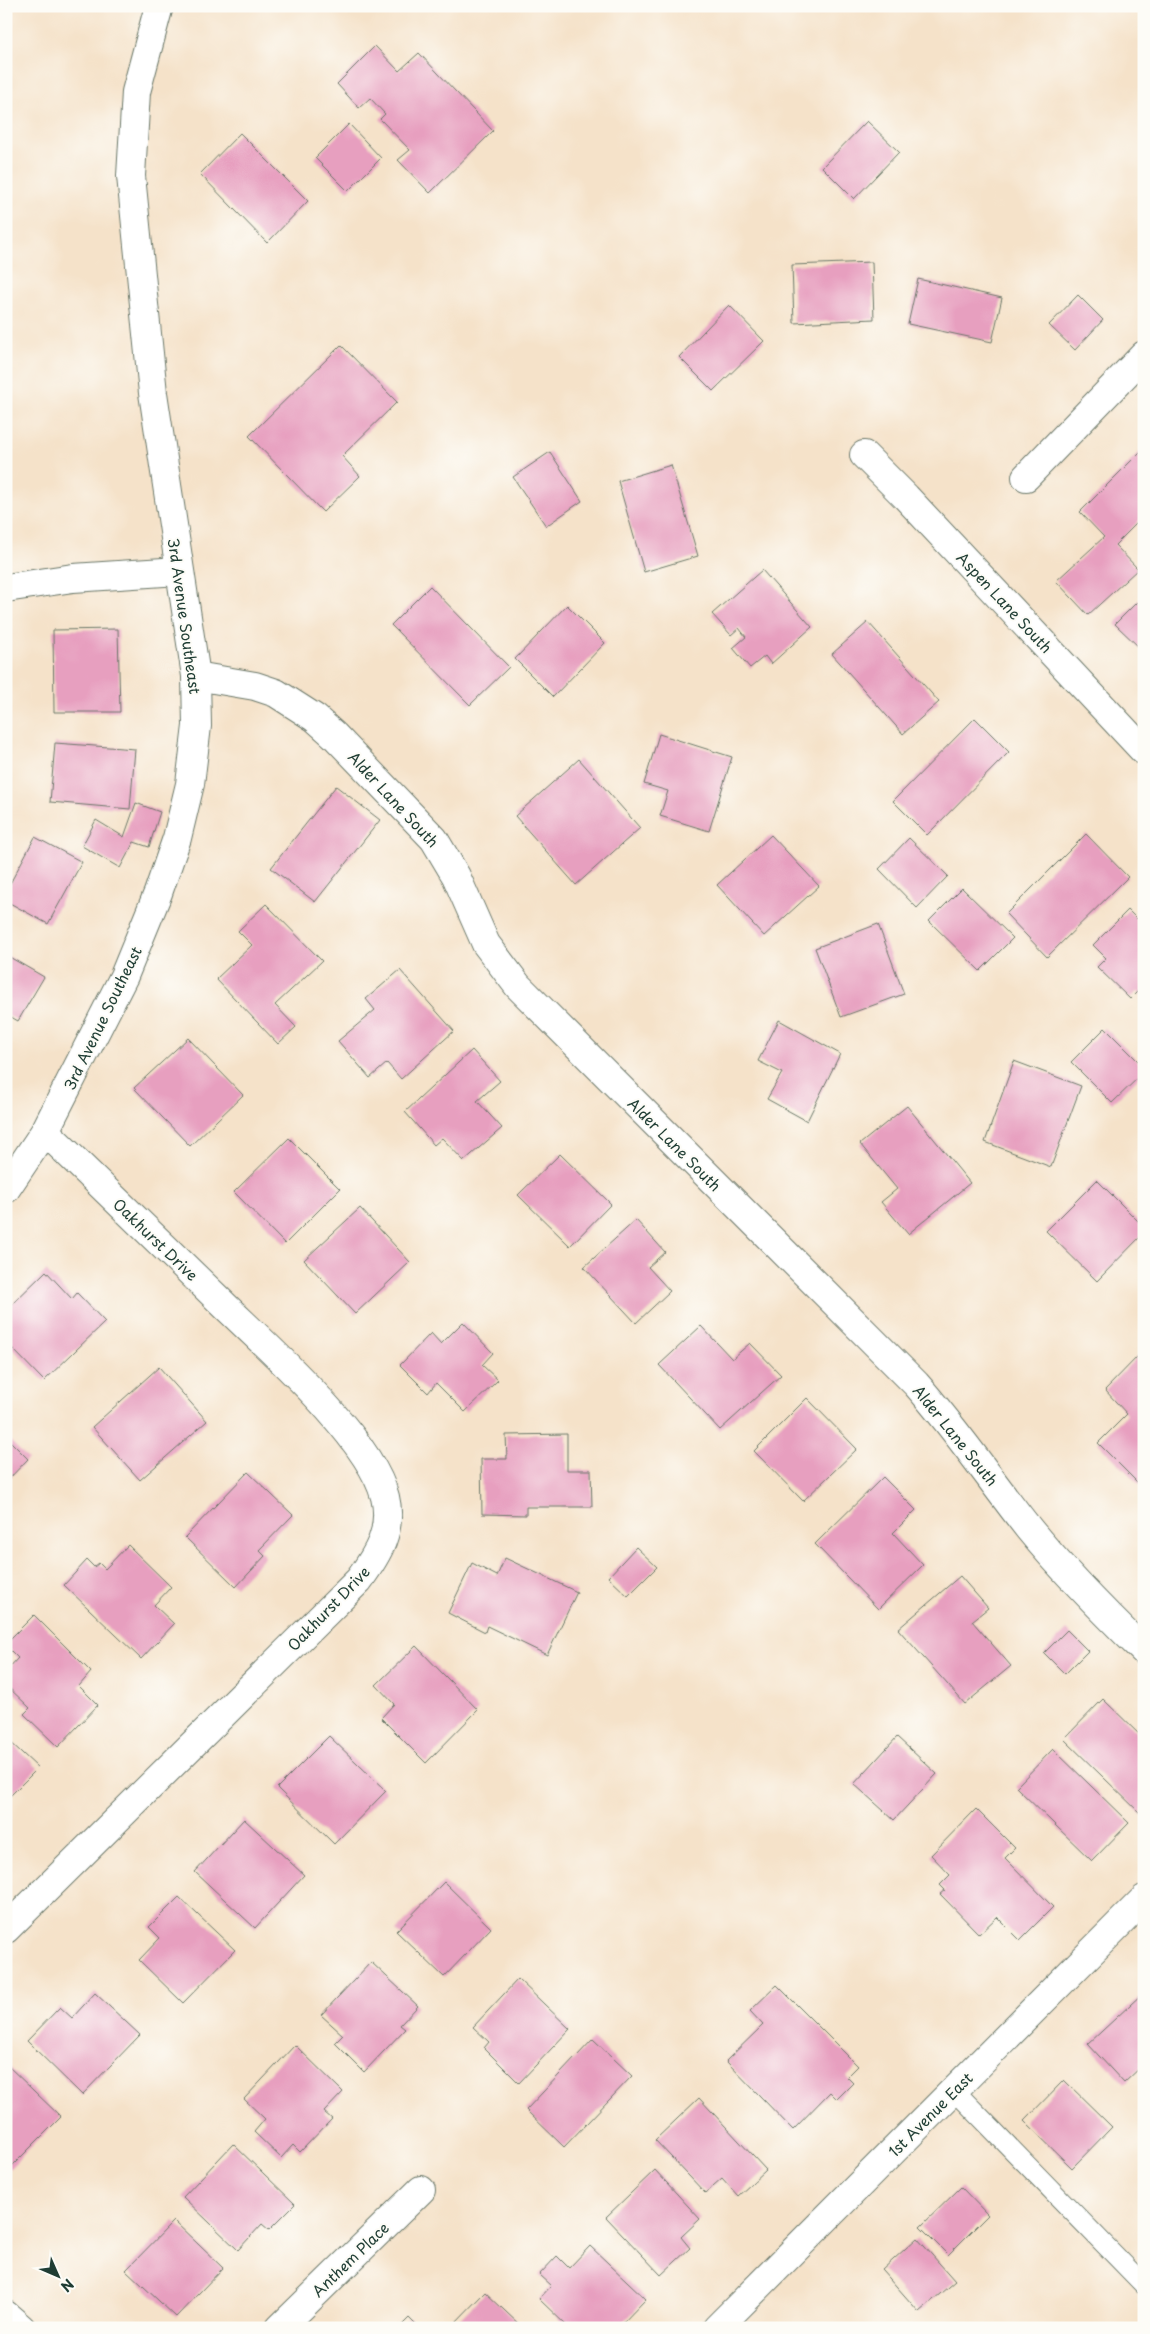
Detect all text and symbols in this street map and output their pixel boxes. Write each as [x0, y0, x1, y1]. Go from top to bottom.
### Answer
street label: 3rd Avenue Southeast [163, 537, 207, 695]
street label: Aspen Lane South [952, 546, 1058, 658]
street label: Alder Lane South [343, 746, 445, 852]
street label: 3rd Avenue Southeast [57, 942, 147, 1094]
street label: Alder Lane South [623, 1092, 727, 1196]
street label: Oakhurst Drive [108, 1192, 204, 1286]
street label: Alder Lane South [908, 1380, 1004, 1490]
street label: Oakhurst Drive [281, 1560, 375, 1656]
street label: 1st Avenue East [883, 2067, 977, 2161]
street label: Anthem Place [306, 2216, 394, 2302]
north arrow [32, 2252, 82, 2302]
text: N [56, 2274, 79, 2297]

